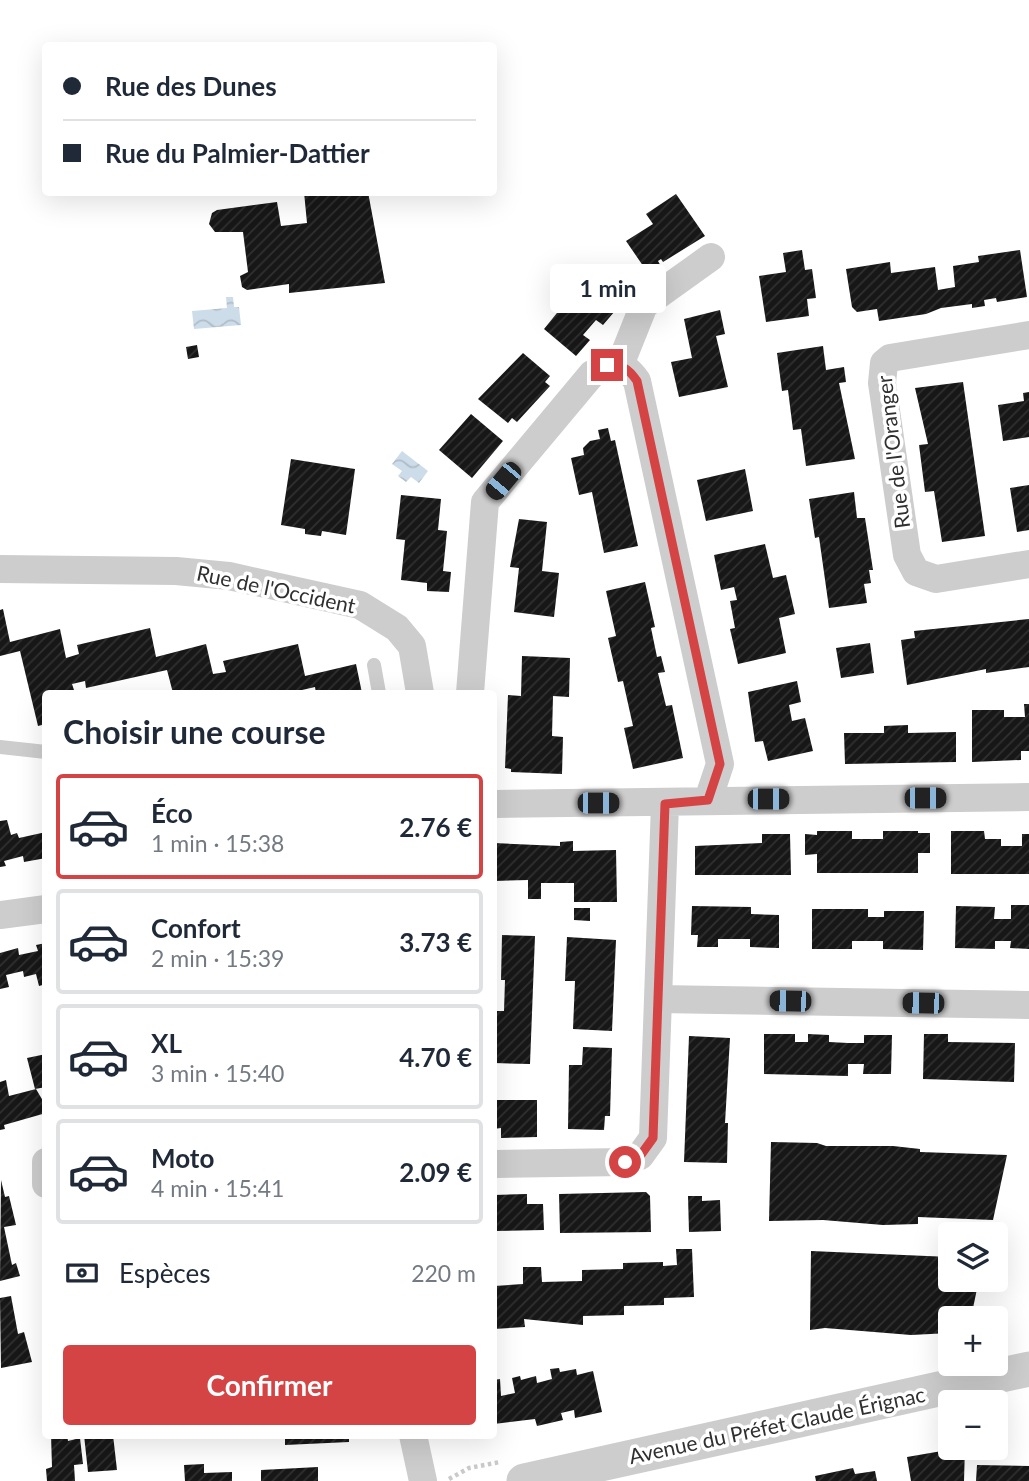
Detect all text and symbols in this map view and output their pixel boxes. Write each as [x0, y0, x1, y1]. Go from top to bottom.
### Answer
text: Rue des Dunes [105, 70, 277, 102]
text: Rue du Palmier-Dattier [105, 137, 370, 169]
callout: 1 min [549, 264, 665, 312]
text: 1 min [579, 274, 637, 302]
route end [591, 349, 623, 381]
street label: Rue de l'Oranger [871, 374, 914, 530]
car [482, 458, 525, 504]
street label: Rue de l'Occident [195, 559, 359, 618]
text: Choisir une course [63, 712, 326, 751]
car [905, 788, 947, 809]
car [748, 789, 790, 810]
car [578, 793, 620, 814]
icon: car [67, 795, 130, 858]
text: Éco [151, 797, 193, 829]
text: 2.76 € [399, 811, 472, 843]
text: 1 min · 15:38 [151, 829, 284, 857]
icon: car [67, 910, 130, 973]
text: Confort [151, 912, 241, 944]
text: 3.73 € [399, 926, 472, 958]
text: 2 min · 15:39 [151, 944, 284, 972]
car [769, 990, 812, 1012]
car [902, 992, 945, 1014]
icon: car [67, 1025, 130, 1088]
text: XL [151, 1027, 182, 1059]
text: 4.70 € [399, 1041, 472, 1073]
text: 3 min · 15:40 [151, 1059, 284, 1087]
icon: car [67, 1140, 130, 1203]
text: Moto [151, 1142, 214, 1174]
route start [609, 1146, 641, 1178]
text: 2.09 € [399, 1156, 472, 1188]
text: 4 min · 15:41 [151, 1174, 284, 1202]
map controls [938, 1222, 1008, 1460]
button: layers [938, 1222, 1008, 1292]
icon: cash [63, 1254, 101, 1292]
text: Espèces [119, 1257, 211, 1289]
text: 220 m [411, 1259, 476, 1287]
button: + [938, 1306, 1008, 1376]
button: Confirmer [63, 1345, 476, 1425]
street label: Avenue du Préfet Claude Érignac [626, 1381, 927, 1468]
button: − [938, 1390, 1008, 1460]

